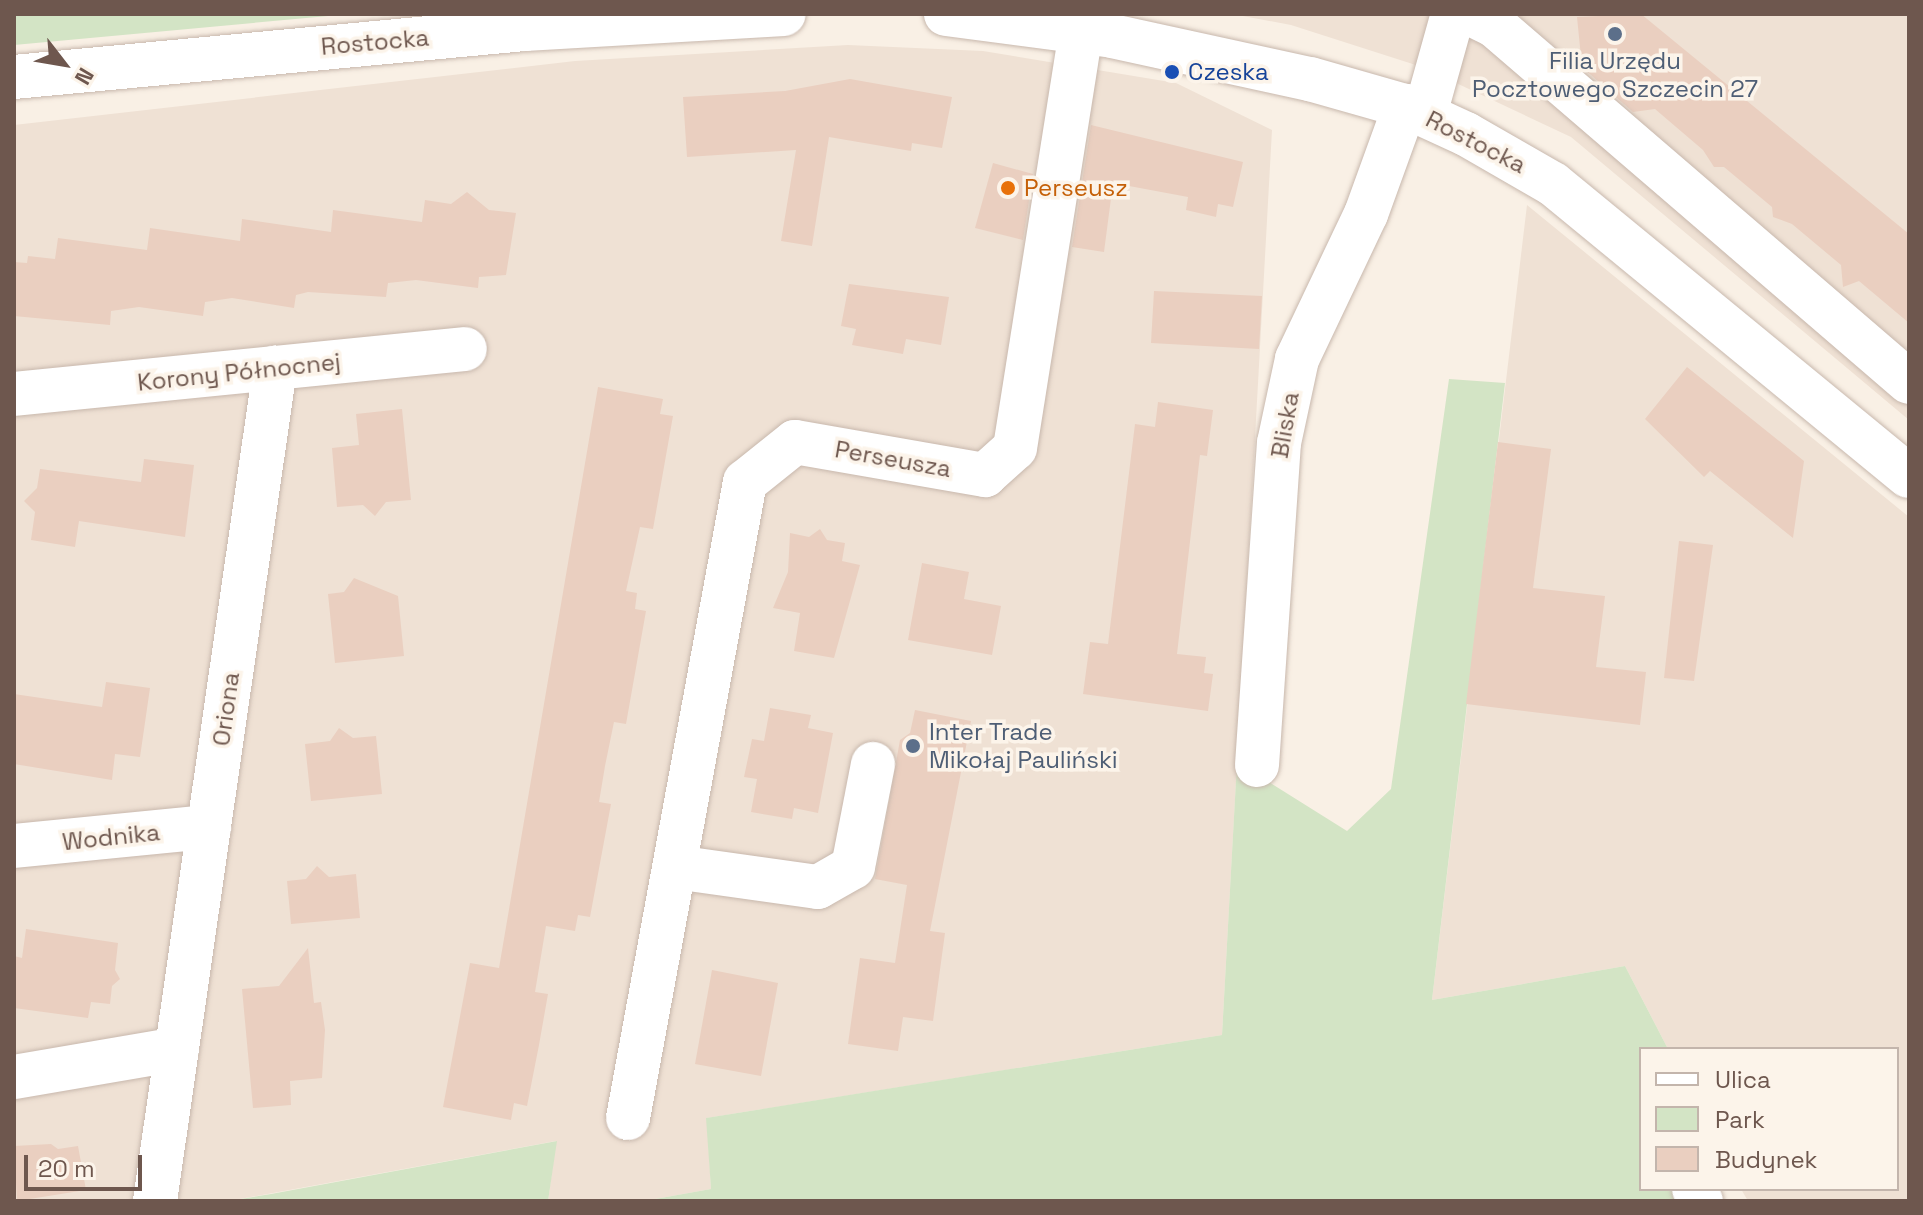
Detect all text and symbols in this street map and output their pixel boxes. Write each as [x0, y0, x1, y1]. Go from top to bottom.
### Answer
street label: Rostocka [320, 23, 430, 61]
north arrow [24, 24, 104, 104]
marker: Filia Urzędu Pocztowego Szczecin 27 [1606, 25, 1624, 43]
place label: Filia Urzędu Pocztowego Szczecin 27 [1472, 47, 1758, 103]
place label: Czeska [1188, 58, 1269, 86]
text: N [69, 63, 100, 90]
marker: Czeska [1163, 63, 1181, 81]
street label: Rostocka [1421, 105, 1531, 179]
place label: Perseusz [1024, 174, 1128, 202]
marker: Perseusz [999, 179, 1017, 197]
street label: Korony Północnej [136, 347, 342, 397]
street label: Bliska [1265, 390, 1305, 460]
street label: Perseusza [833, 435, 953, 483]
street label: Oriona [207, 670, 245, 748]
place label: Inter Trade Mikołaj Pauliński [929, 718, 1118, 774]
marker: Inter Trade Mikołaj Pauliński [904, 737, 922, 755]
street label: Wodnika [61, 818, 161, 856]
legend [1639, 1047, 1899, 1191]
text: Ulica [1715, 1064, 1771, 1095]
text: Park [1715, 1104, 1765, 1135]
scale bar [28, 1139, 146, 1189]
text: Budynek [1715, 1144, 1818, 1175]
text: 20 m [38, 1153, 95, 1184]

